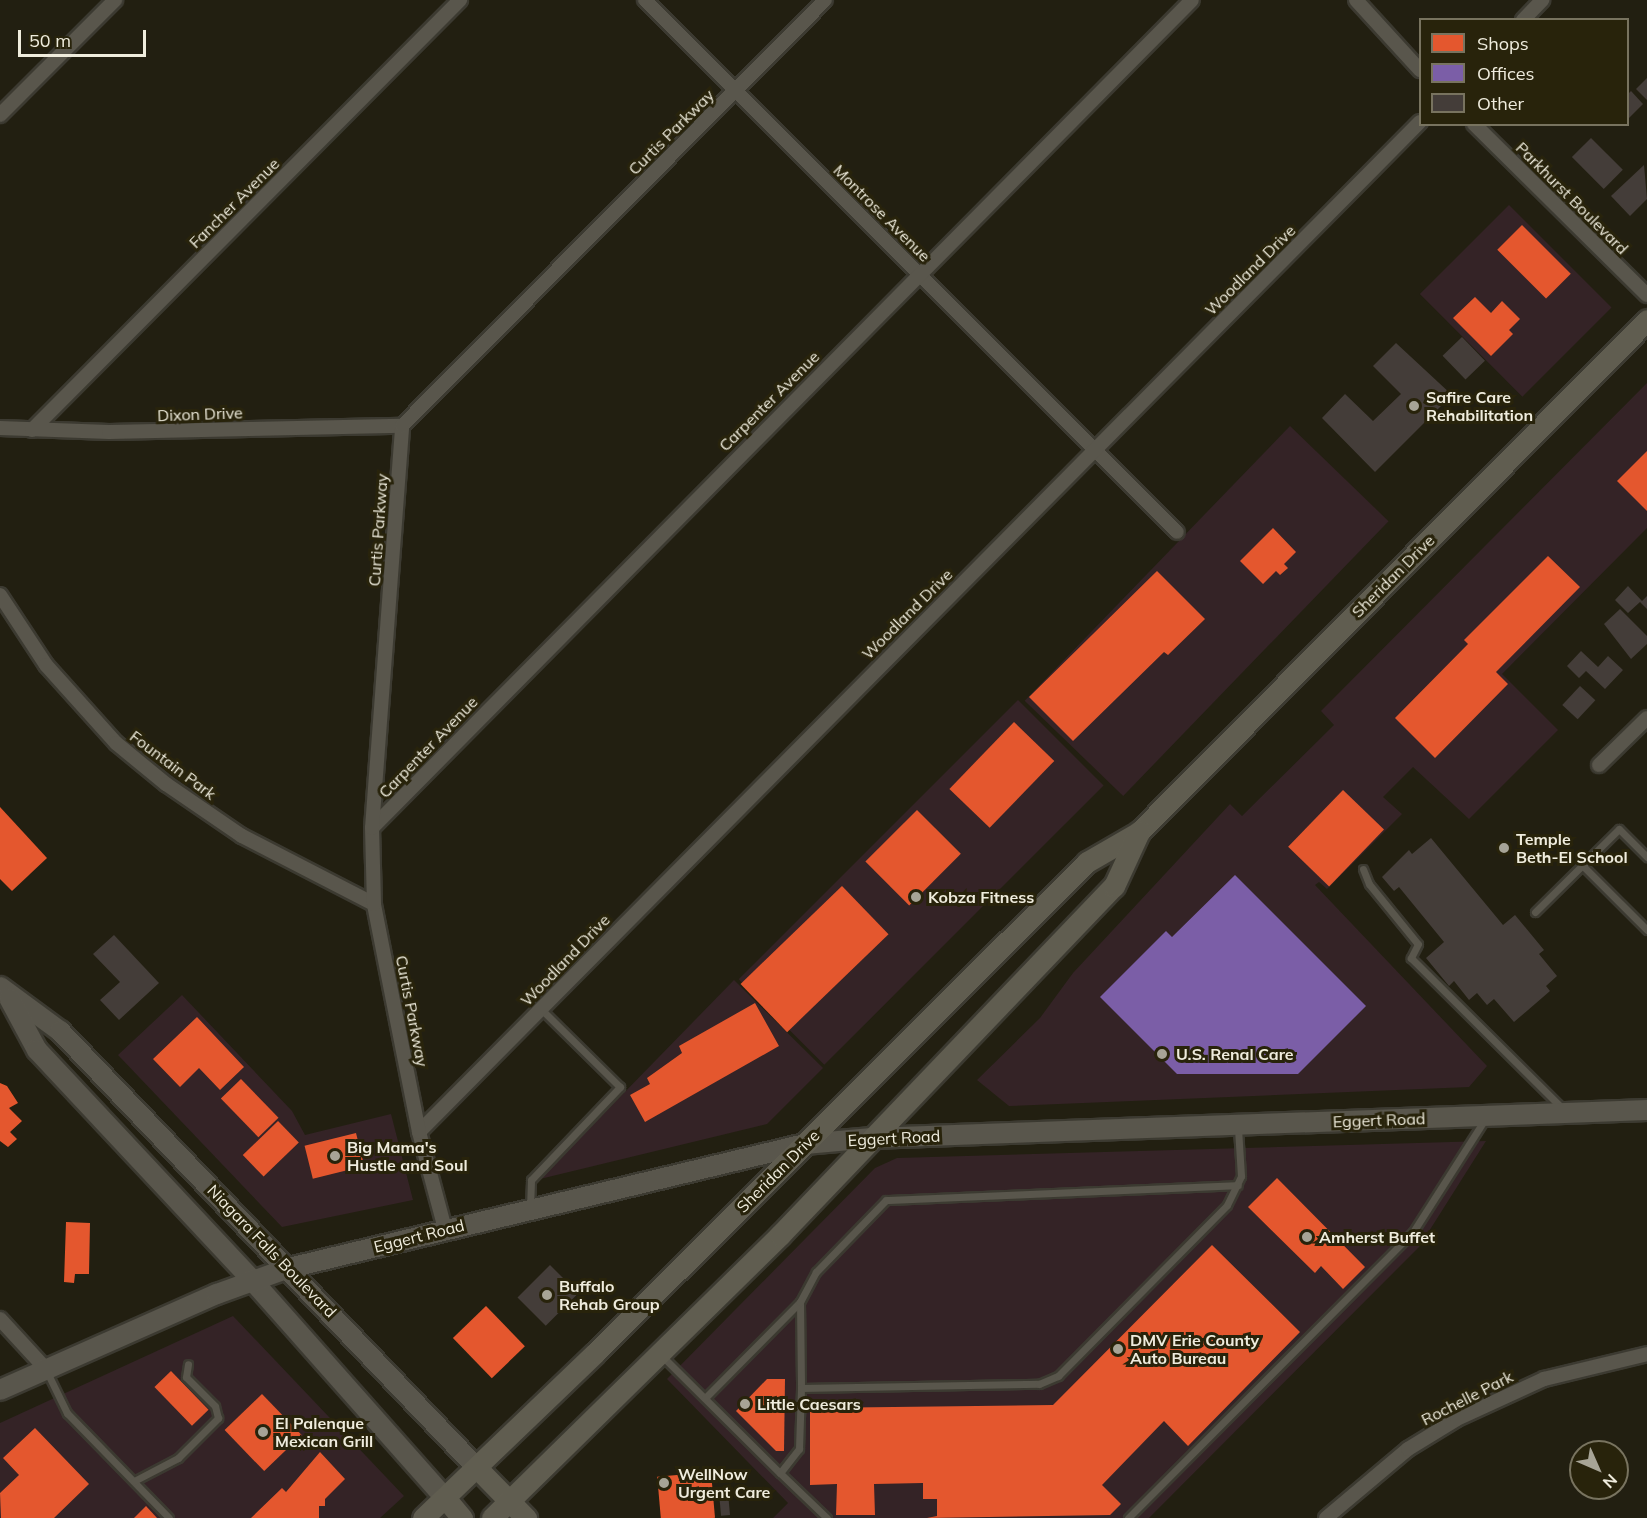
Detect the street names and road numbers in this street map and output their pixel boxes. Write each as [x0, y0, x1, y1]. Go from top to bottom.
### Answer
street label: Curtis Parkway [624, 85, 718, 179]
street label: Parkhurst Boulevard [1512, 138, 1632, 258]
street label: Fancher Avenue [185, 154, 283, 252]
street label: Montrose Avenue [830, 161, 934, 265]
street label: Woodland Drive [1201, 221, 1299, 319]
street label: Carpenter Avenue [715, 347, 823, 455]
street label: Dixon Drive [157, 403, 243, 425]
street label: Curtis Parkway [364, 473, 392, 587]
street label: Sheridan Drive [1348, 531, 1438, 621]
street label: Woodland Drive [858, 565, 956, 663]
street label: Carpenter Avenue [375, 692, 481, 802]
street label: Fountain Park [126, 726, 220, 804]
street label: Woodland Drive [516, 910, 614, 1010]
street label: Curtis Parkway [392, 954, 432, 1068]
street label: Eggert Road [1332, 1109, 1426, 1131]
street label: Sheridan Drive [733, 1126, 823, 1216]
street label: Eggert Road [847, 1126, 941, 1150]
street label: Niagara Falls Boulevard [204, 1181, 340, 1321]
street label: Eggert Road [372, 1215, 466, 1257]
street label: Rochelle Park [1418, 1367, 1516, 1429]

